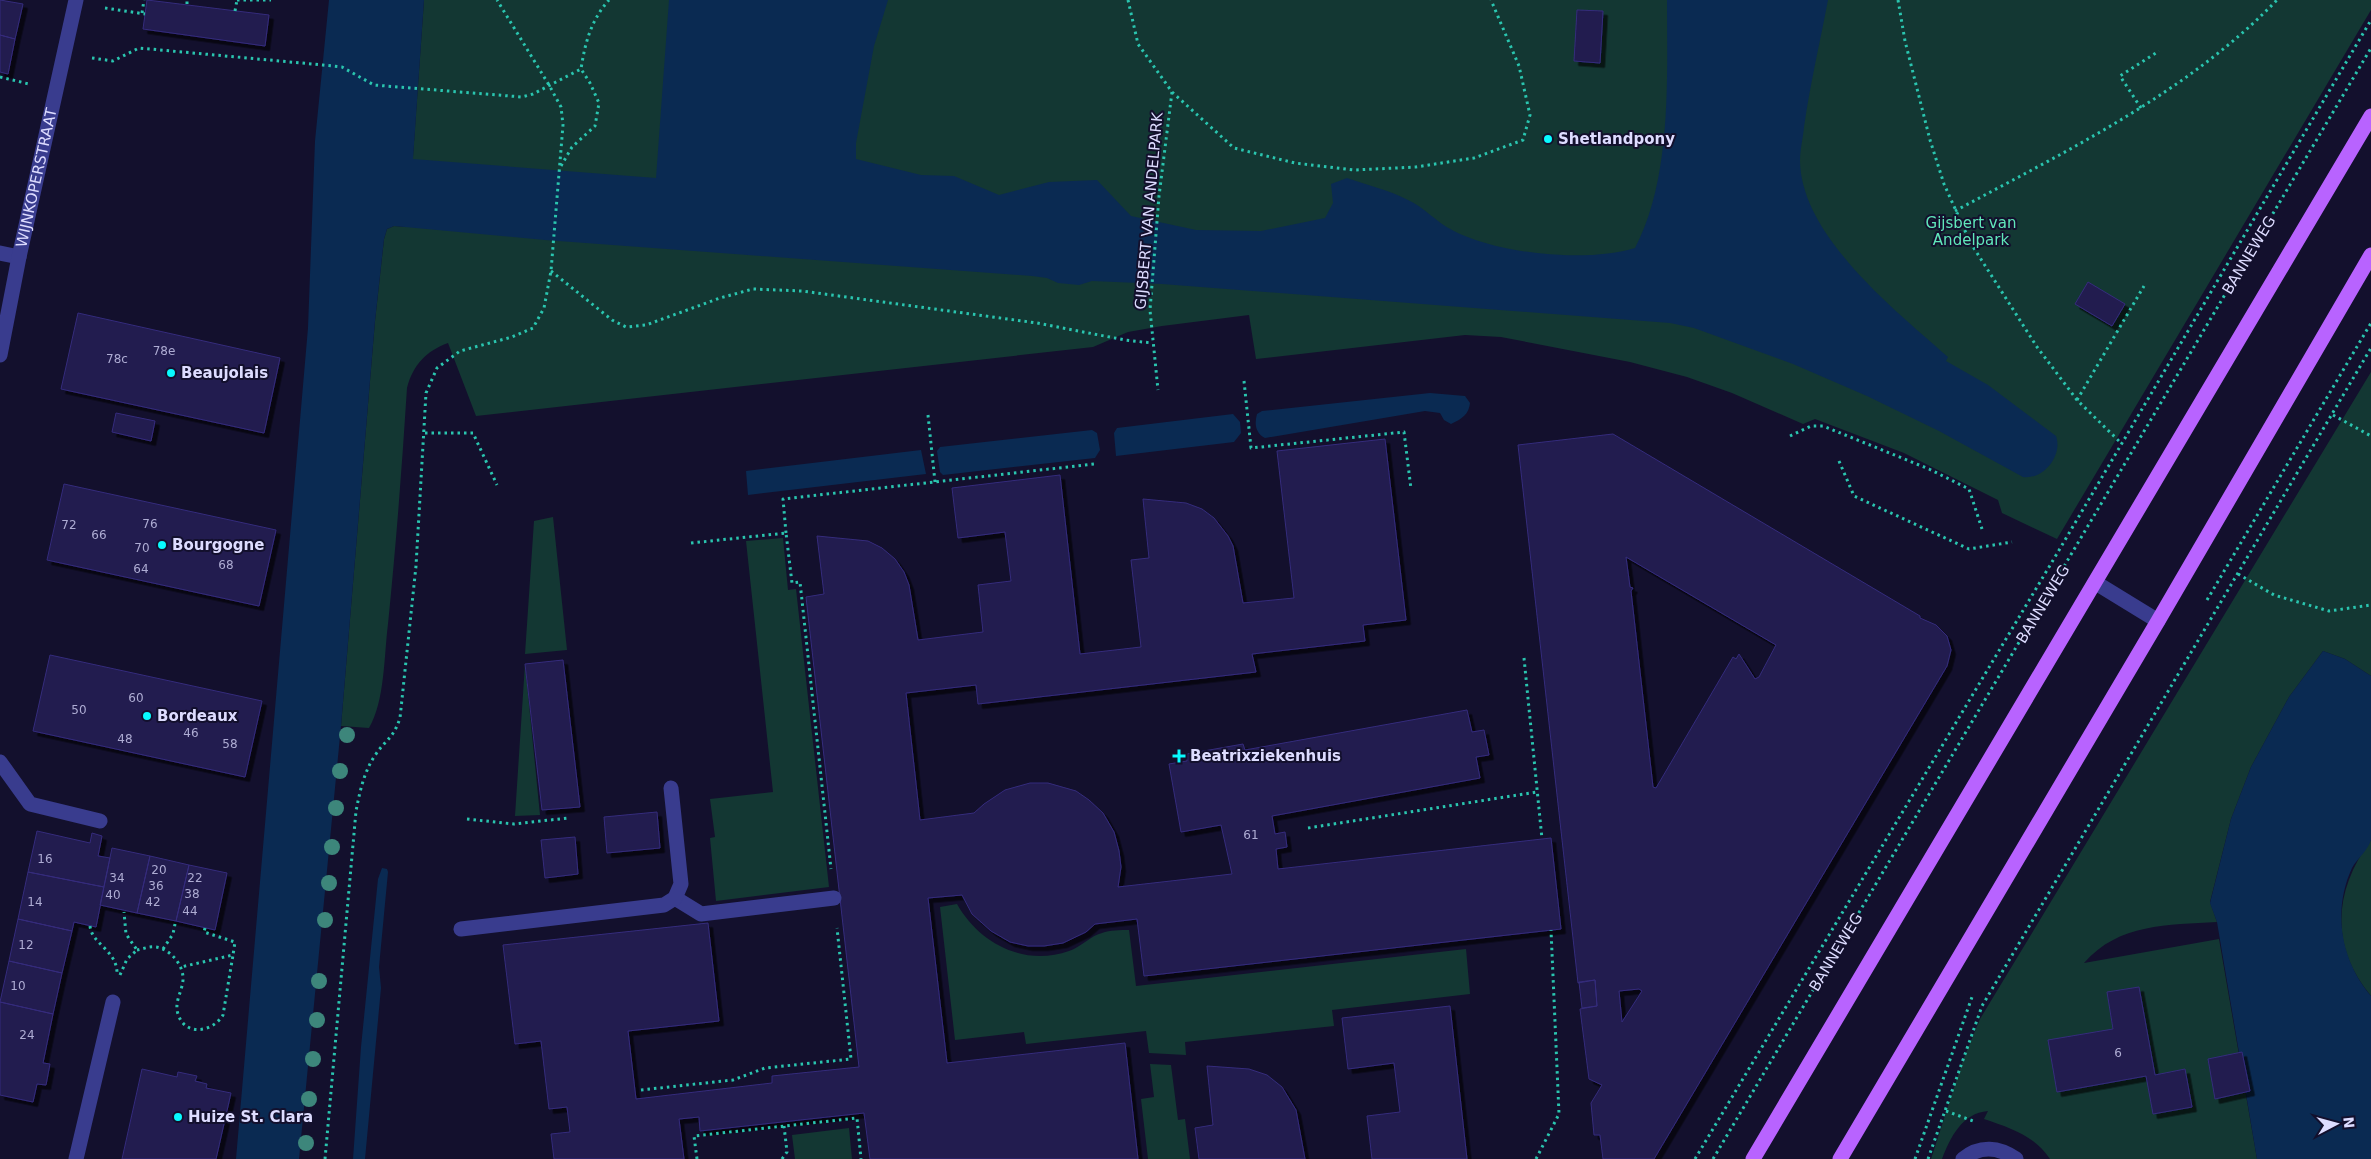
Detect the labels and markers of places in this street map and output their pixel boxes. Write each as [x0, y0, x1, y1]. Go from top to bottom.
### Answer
place label: Shetlandpony [1558, 130, 1675, 148]
marker: Shetlandpony [1542, 133, 1554, 145]
place label: Beaujolais [181, 364, 268, 382]
marker: Beaujolais [165, 367, 177, 379]
place label: Bourgogne [172, 536, 264, 554]
marker: Bourgogne [156, 539, 168, 551]
place label: Bordeaux [157, 707, 238, 725]
marker: Bordeaux [141, 710, 153, 722]
place label: Beatrixziekenhuis [1190, 747, 1341, 765]
marker: Beatrixziekenhuis [1172, 749, 1186, 763]
place label: Huize St. Clara [188, 1108, 313, 1126]
marker: Huize St. Clara [172, 1111, 184, 1123]

